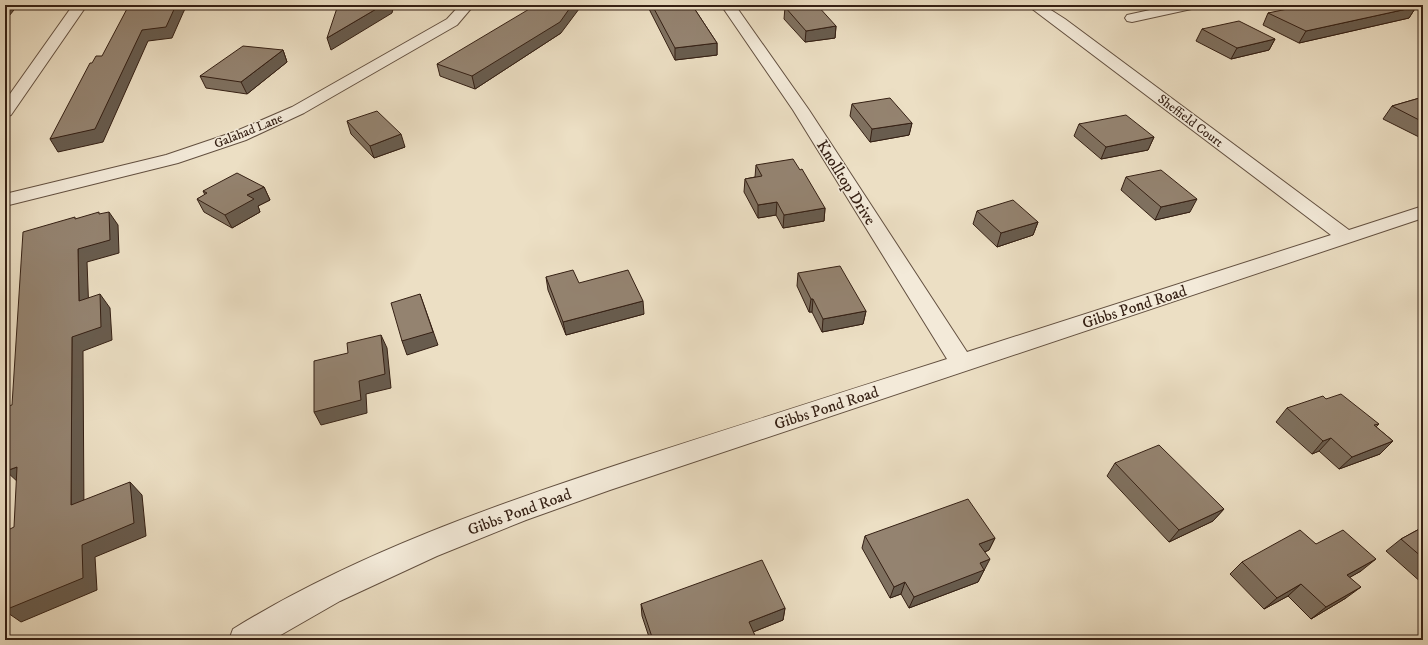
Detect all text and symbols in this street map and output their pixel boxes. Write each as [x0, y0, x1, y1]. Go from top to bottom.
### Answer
street label: Sheffield Court [1154, 91, 1226, 151]
street label: Galahad Lane [212, 110, 285, 152]
street label: Knolltop Drive [812, 136, 880, 229]
street label: Gibbs Pond Road [1080, 281, 1189, 333]
street label: Gibbs Pond Road [772, 382, 881, 434]
street label: Gibbs Pond Road [465, 484, 574, 540]

